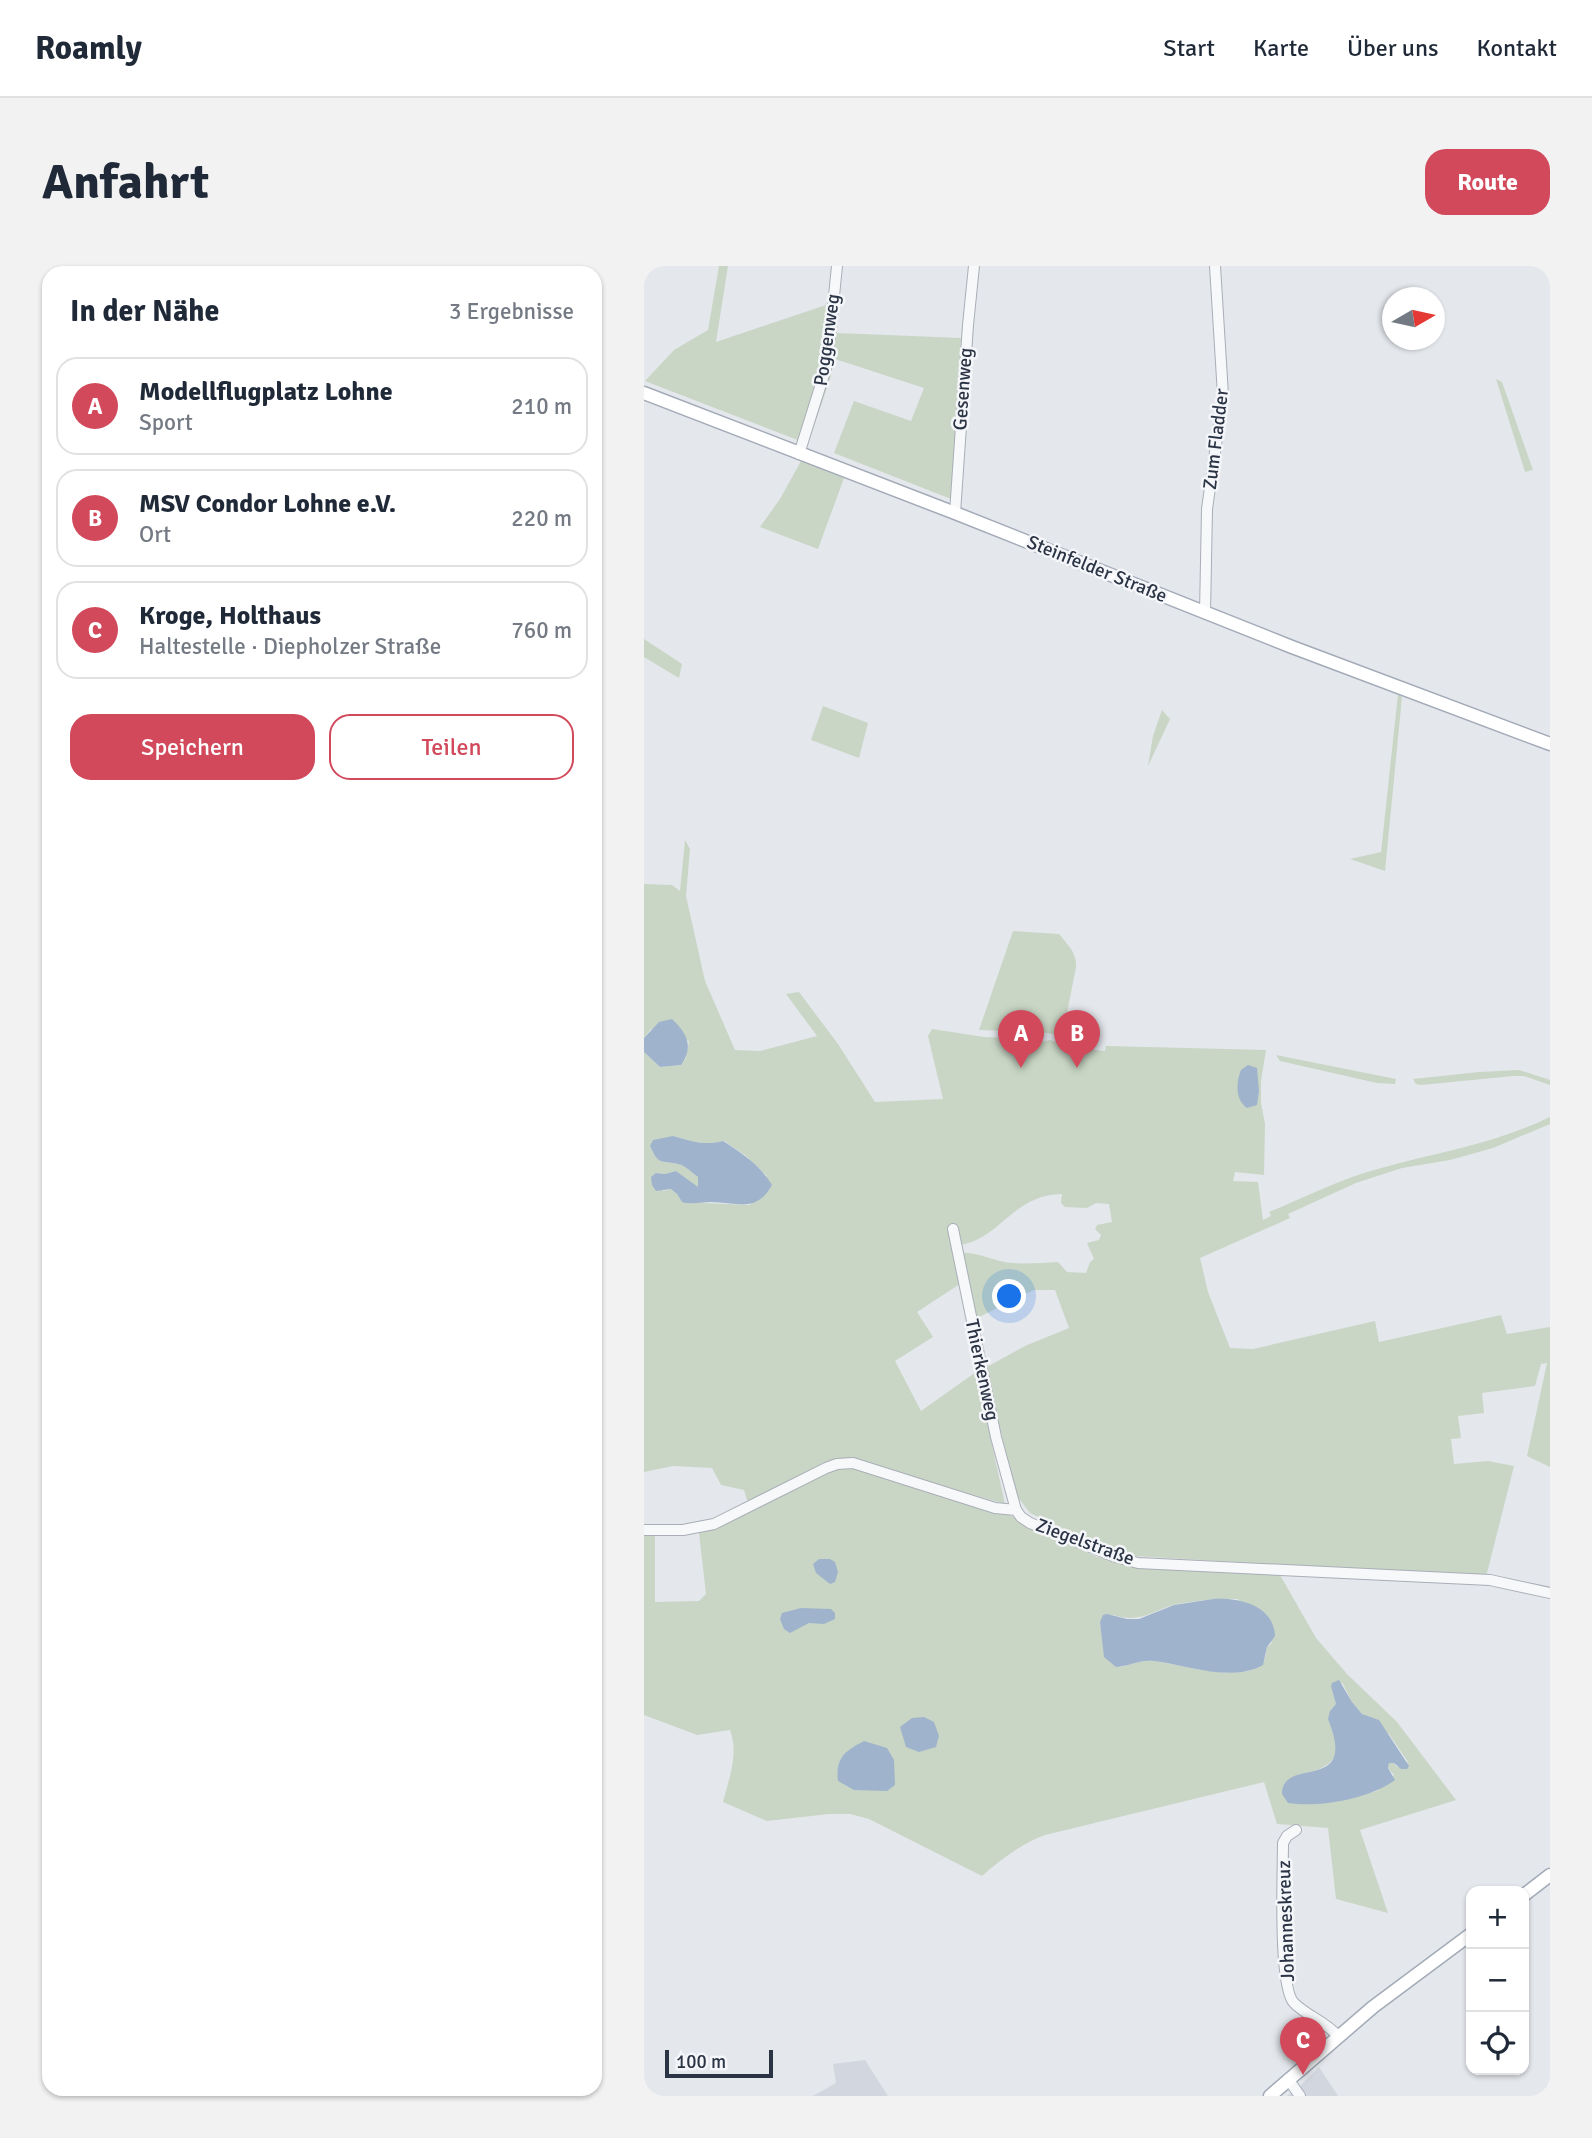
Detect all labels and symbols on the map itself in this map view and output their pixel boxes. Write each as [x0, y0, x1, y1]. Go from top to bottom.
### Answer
north arrow [1382, 287, 1445, 350]
street label: Poggenweg [809, 292, 845, 388]
street label: Gesenweg [948, 347, 978, 431]
street label: Zum Fladder [1198, 387, 1234, 491]
street label: Steinfelder Straße [1023, 530, 1171, 608]
pin: A [998, 1010, 1044, 1068]
pin: B [1054, 1010, 1100, 1068]
your location [992, 1279, 1026, 1313]
street label: Thierkenweg [960, 1317, 1004, 1423]
street label: Ziegelstraße [1032, 1513, 1138, 1571]
street label: Johanneskreuz [1272, 1860, 1300, 1982]
pin: C [1280, 2017, 1326, 2075]
scale bar [665, 2047, 774, 2079]

